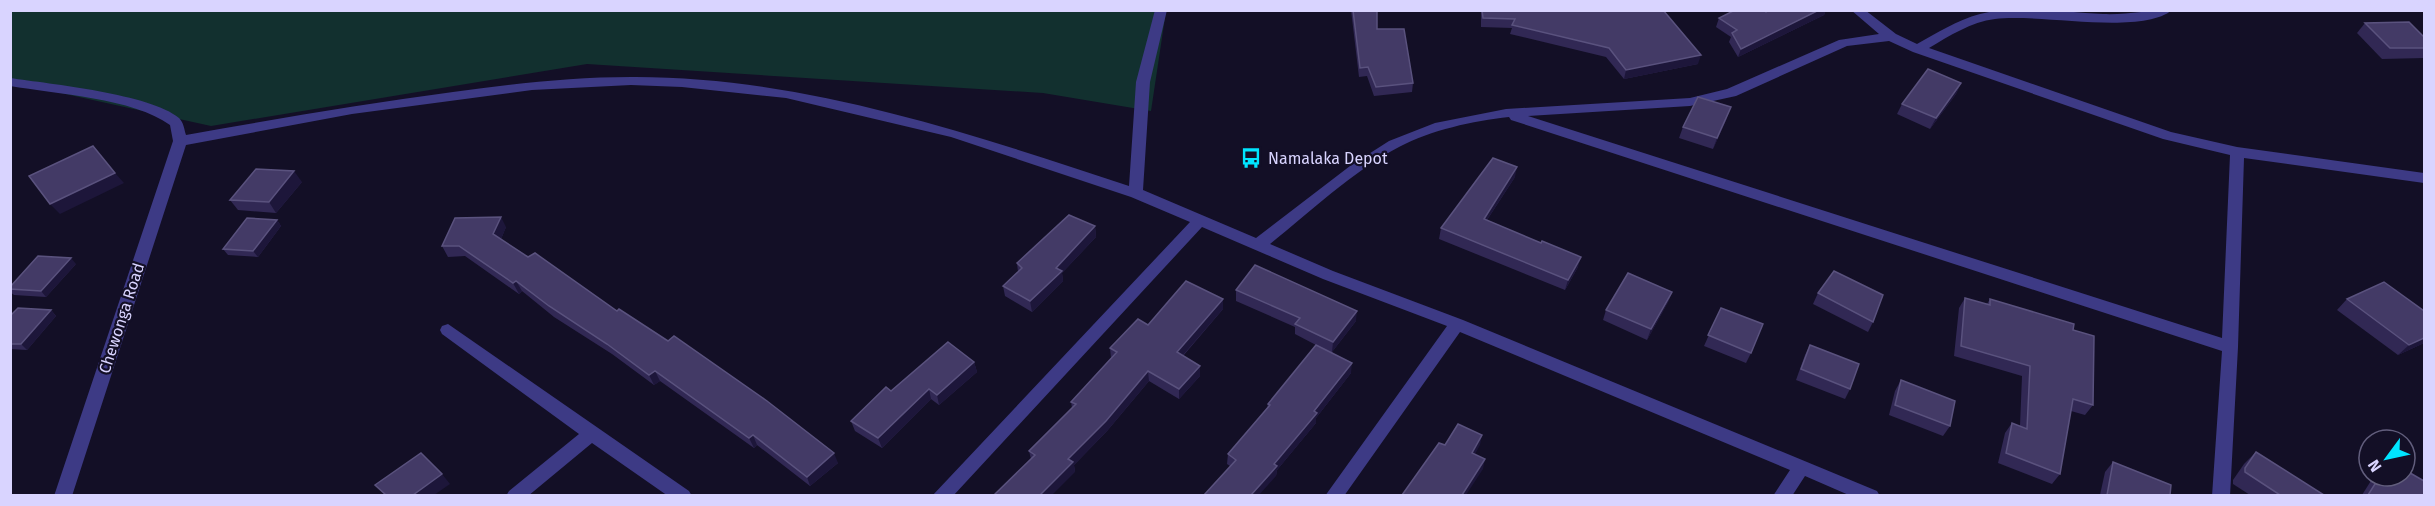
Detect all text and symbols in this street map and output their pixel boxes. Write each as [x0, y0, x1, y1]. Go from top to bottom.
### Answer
bus stop icon: Namalaka Depot [1239, 146, 1263, 170]
place label: Namalaka Depot [1268, 149, 1388, 168]
street label: Chewonga Road [95, 261, 148, 376]
north arrow [2357, 428, 2417, 488]
text: N [2364, 456, 2386, 476]

